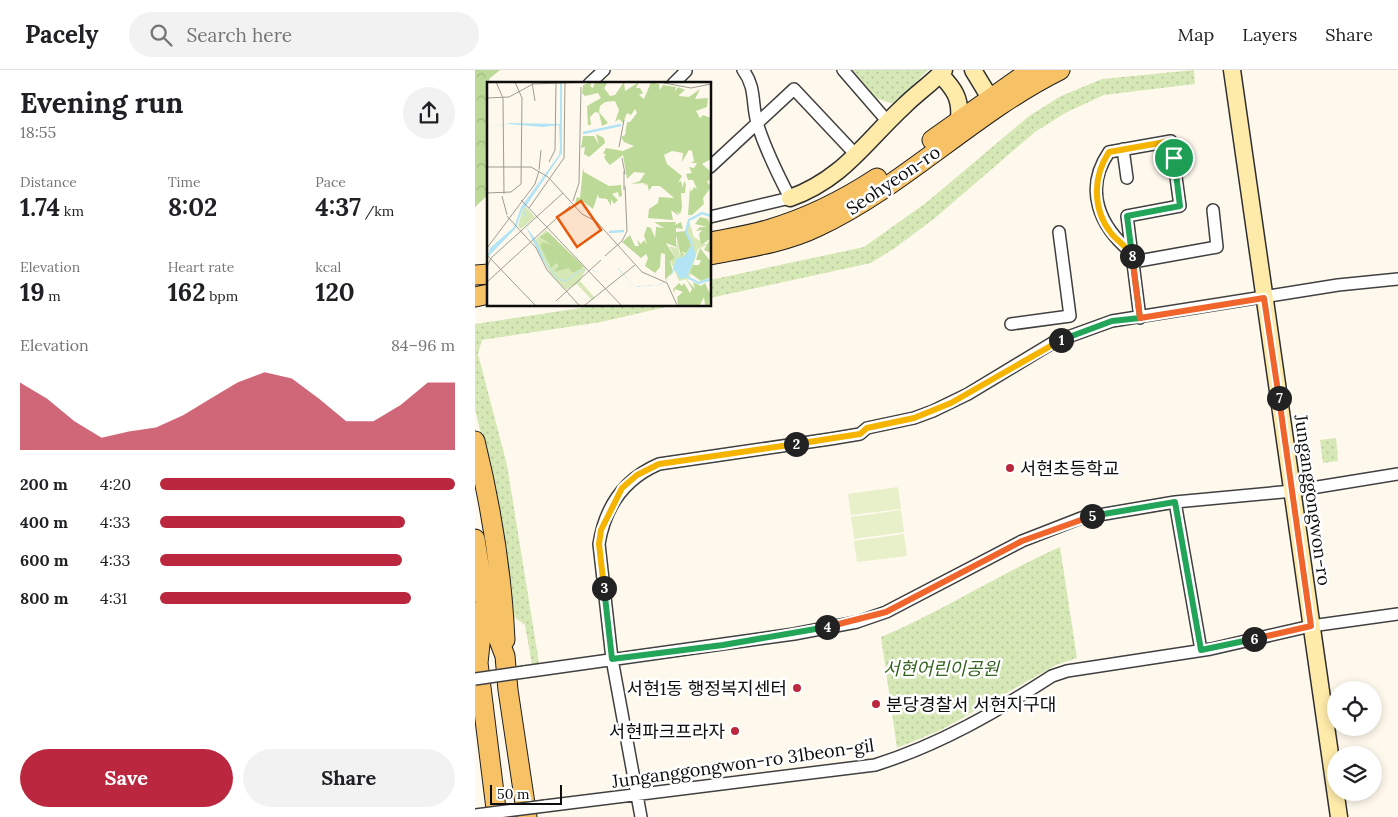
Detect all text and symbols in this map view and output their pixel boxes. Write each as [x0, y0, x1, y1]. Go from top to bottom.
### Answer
search box [129, 12, 479, 57]
text: Pacely [25, 19, 99, 50]
icon: search [147, 21, 175, 49]
text: Search here [187, 23, 292, 47]
text: Map [1178, 23, 1214, 46]
text: Layers [1242, 23, 1297, 46]
text: Share [1325, 23, 1373, 46]
inset map [487, 82, 711, 306]
text: Evening run [20, 85, 183, 121]
button: share [403, 87, 455, 139]
text: 18:55 [20, 122, 56, 142]
pin [1153, 137, 1195, 179]
street label: Seohyeon-ro [842, 140, 944, 220]
icon: arrive [1160, 144, 1188, 172]
text: Distance [20, 173, 77, 191]
text: Time [168, 173, 201, 191]
text: Pace [315, 173, 346, 191]
text: 1.74 [20, 191, 60, 223]
text: 8:02 [168, 191, 217, 223]
text: 4:37 [315, 191, 361, 223]
text: km [60, 202, 84, 220]
text: /km [361, 202, 394, 220]
pin: 8 [1119, 244, 1145, 268]
text: 8 [1128, 247, 1137, 265]
text: Elevation [20, 258, 80, 276]
text: Heart rate [168, 258, 234, 276]
text: kcal [315, 258, 341, 276]
text: 19 [20, 276, 45, 308]
text: 162 [168, 276, 206, 308]
text: 120 [315, 276, 355, 308]
text: m [45, 287, 61, 305]
text: bpm [206, 287, 238, 305]
pin: 1 [1049, 328, 1073, 352]
text: 1 [1059, 331, 1064, 349]
text: Elevation [20, 335, 89, 355]
text: 84–96 m [391, 335, 455, 355]
pin: 7 [1267, 386, 1291, 410]
text: 7 [1276, 389, 1283, 407]
street label: Junganggongwon-ro [1289, 412, 1336, 587]
pin: 2 [783, 432, 809, 456]
text: 2 [793, 435, 800, 453]
place label: 서현초등학교 [1020, 457, 1119, 480]
marker: 서현초등학교 [1004, 462, 1016, 474]
text: 200 m [20, 474, 68, 494]
text: 4:20 [100, 474, 131, 494]
pin: 5 [1079, 504, 1105, 528]
text: 5 [1089, 507, 1096, 525]
text: 400 m [20, 512, 68, 532]
text: 4:33 [100, 512, 131, 532]
text: 600 m [20, 550, 68, 570]
text: 4:33 [100, 550, 131, 570]
pin: 3 [591, 576, 617, 600]
text: 3 [601, 579, 608, 597]
text: 800 m [20, 588, 68, 608]
text: 4:31 [100, 588, 127, 608]
pin: 4 [815, 614, 839, 640]
text: 4 [824, 618, 831, 636]
pin: 6 [1241, 626, 1267, 652]
text: 6 [1250, 630, 1259, 648]
park label: 서현어린이공원 [883, 657, 1000, 680]
place label: 서현1동 행정복지센터 [627, 677, 787, 700]
map controls [1327, 681, 1382, 801]
button: locate [1327, 681, 1382, 736]
marker: 서현1동 행정복지센터 [791, 682, 803, 694]
place label: 분당경찰서 서현지구대 [886, 693, 1056, 716]
marker: 분당경찰서 서현지구대 [870, 698, 882, 710]
place label: 서현파크프라자 [609, 720, 725, 743]
marker: 서현파크프라자 [729, 725, 741, 737]
street label: Junganggongwon-ro 31beon-gil [609, 733, 876, 793]
button: layers [1327, 746, 1382, 801]
button: Save [20, 749, 233, 807]
button: Share [243, 749, 455, 807]
scale bar [490, 782, 563, 805]
text: 50 m [497, 785, 530, 803]

